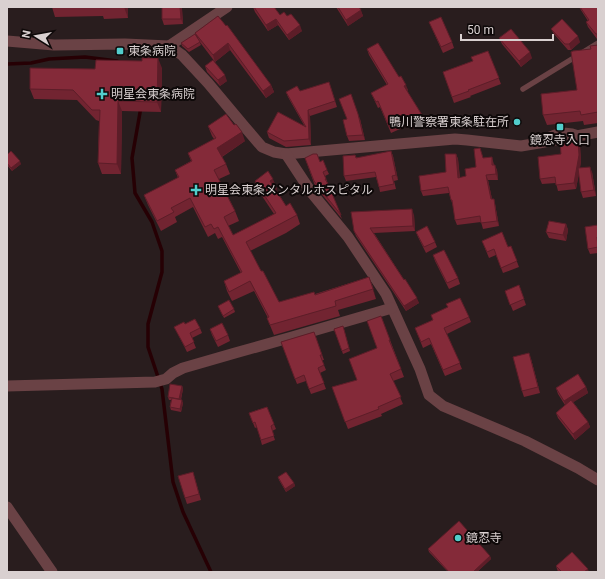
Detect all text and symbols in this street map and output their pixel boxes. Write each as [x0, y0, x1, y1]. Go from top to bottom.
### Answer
north arrow [16, 16, 56, 56]
scale bar [461, 16, 553, 42]
text: 50 m [467, 23, 494, 37]
text: N [20, 29, 34, 39]
place label: 東条病院 [128, 44, 176, 58]
marker: 東条病院 [115, 46, 125, 56]
place label: 明星会東条病院 [111, 87, 195, 101]
marker: 明星会東条病院 [96, 88, 108, 100]
place label: 鴨川警察署東条駐在所 [389, 115, 509, 129]
marker: 鴨川警察署東条駐在所 [512, 117, 522, 127]
marker: 鏡忍寺入口 [555, 122, 565, 132]
place label: 鏡忍寺入口 [530, 133, 590, 147]
place label: 明星会東条メンタルホスピタル [205, 183, 373, 197]
marker: 明星会東条メンタルホスピタル [190, 184, 202, 196]
place label: 鏡忍寺 [466, 531, 502, 545]
marker: 鏡忍寺 [453, 533, 463, 543]

